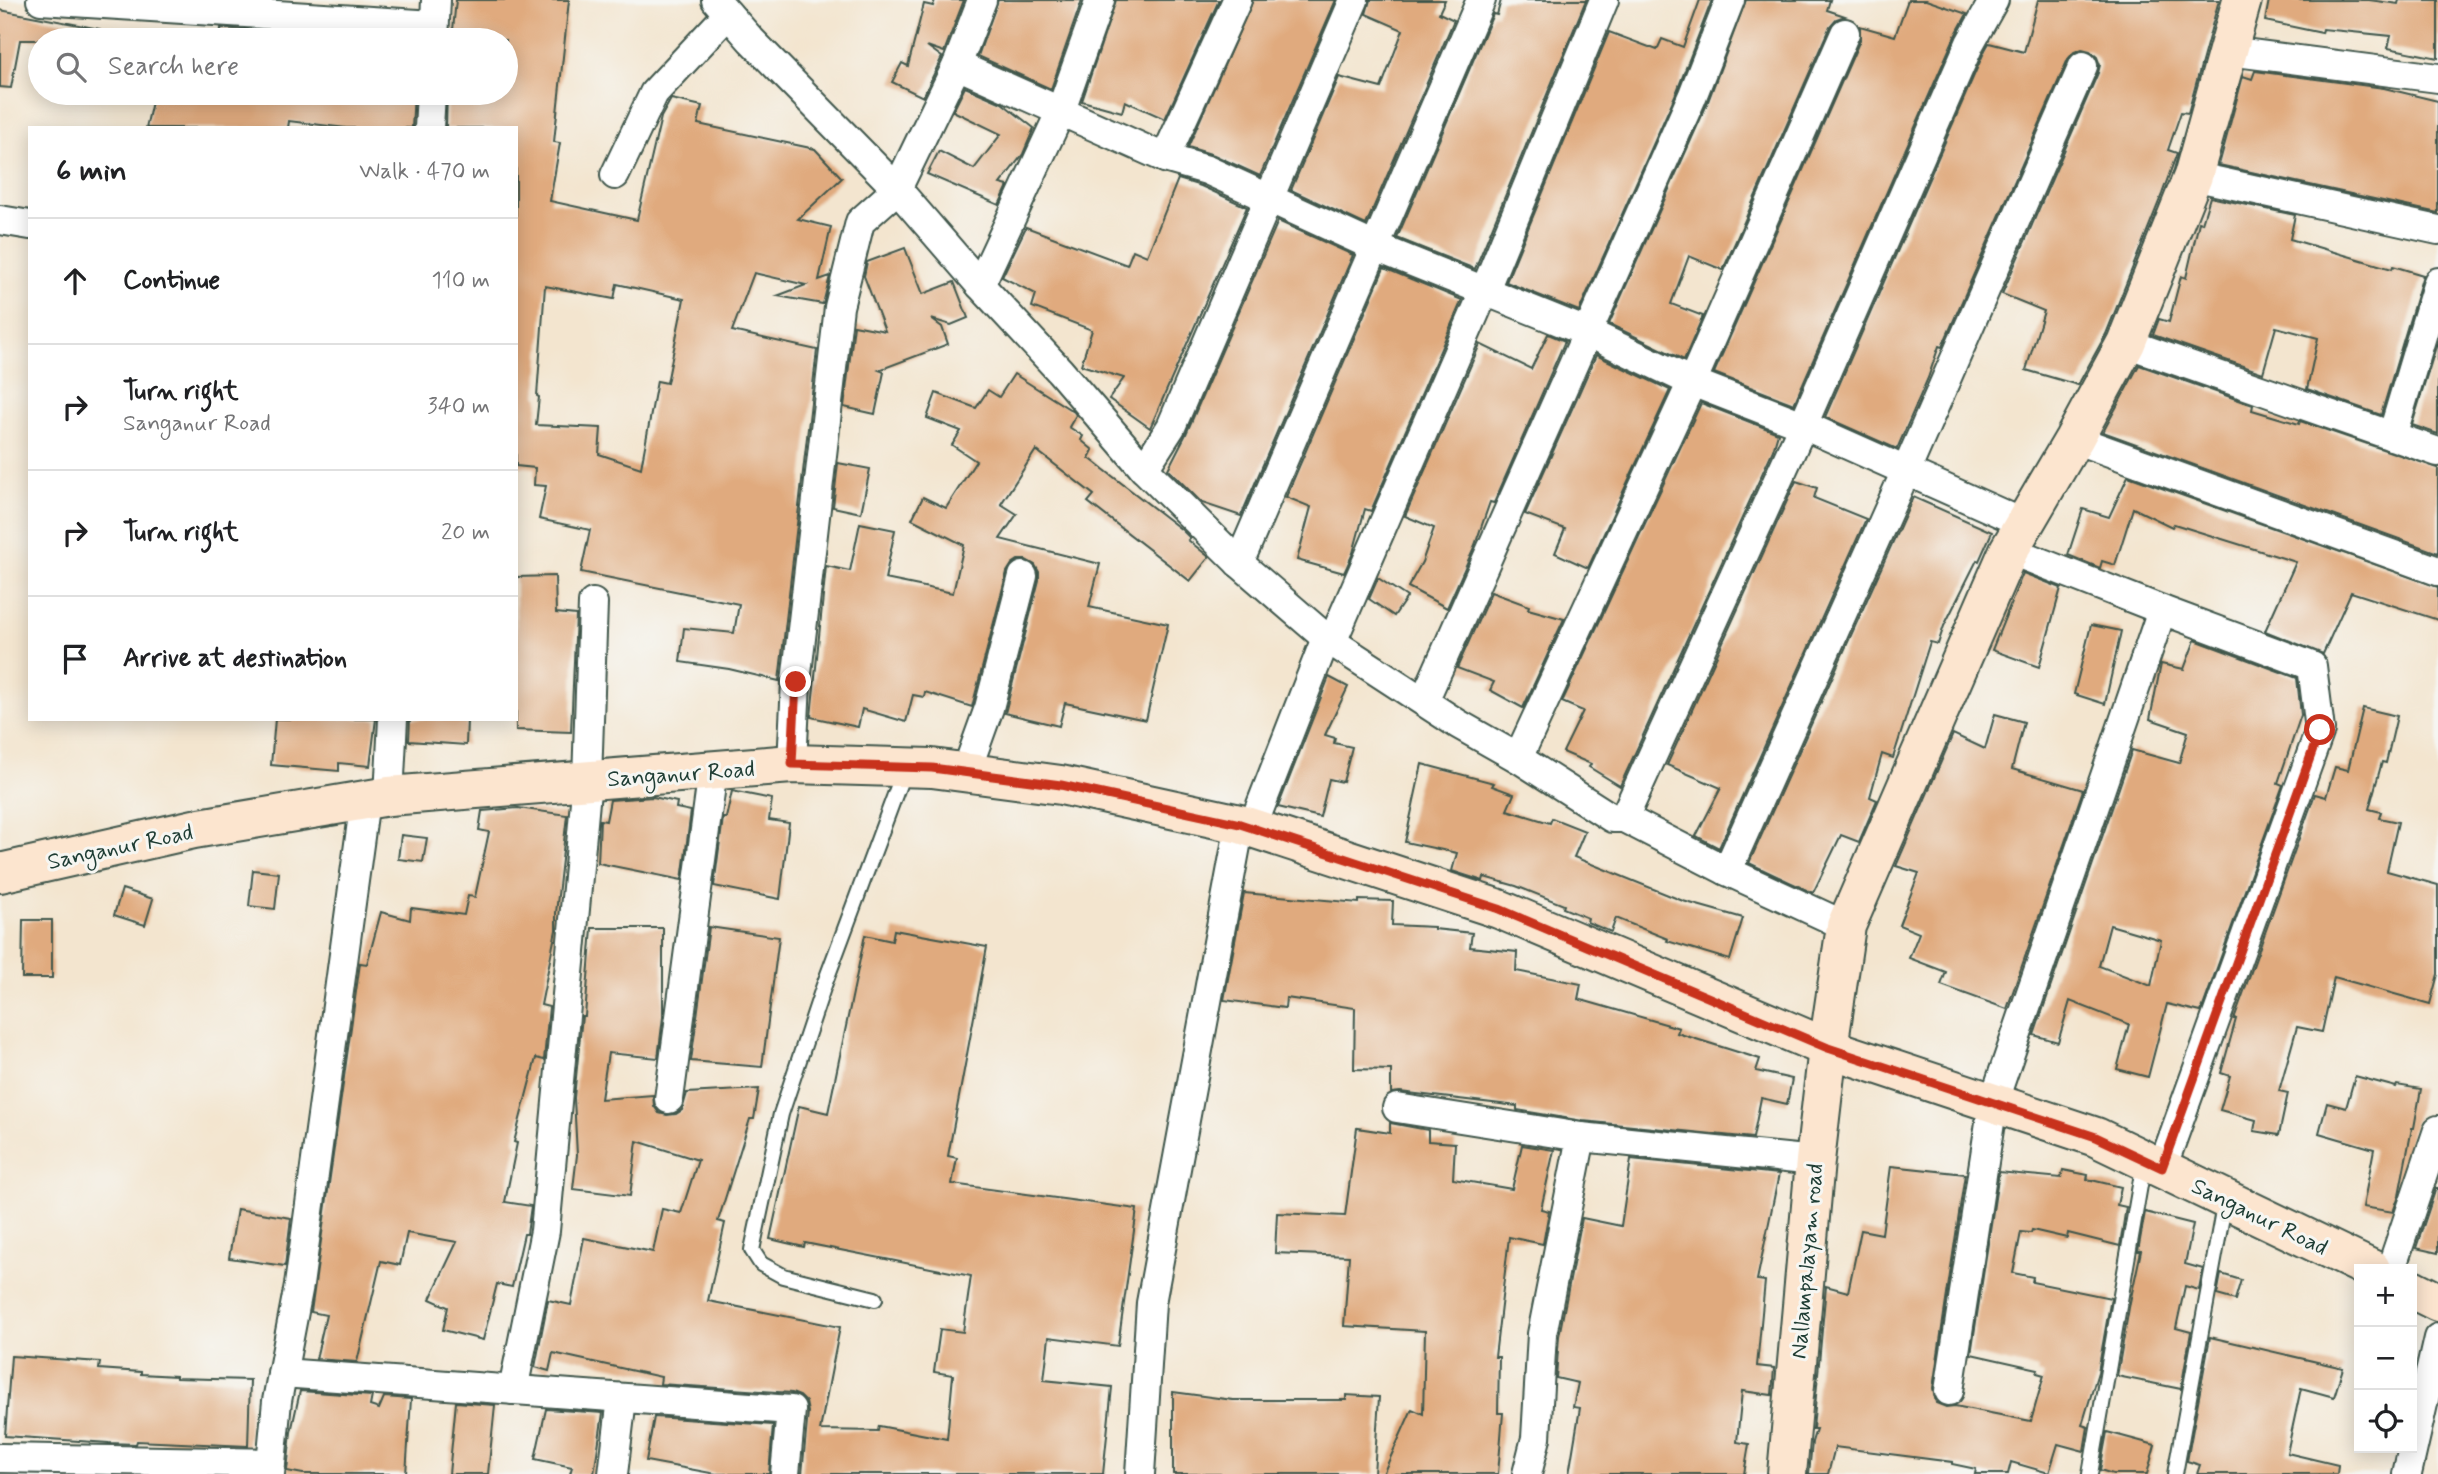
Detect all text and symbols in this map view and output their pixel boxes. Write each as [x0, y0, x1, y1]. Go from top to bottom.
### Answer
search box [28, 28, 518, 105]
icon: search [52, 48, 90, 86]
text: Search here [108, 50, 239, 84]
text: 6 min [56, 152, 127, 191]
text: Walk · 470 m [359, 157, 490, 187]
icon: ahead [56, 262, 94, 300]
text: Continue [123, 264, 220, 298]
text: 110 m [431, 266, 490, 296]
text: Turn right [123, 375, 239, 409]
icon: right [56, 388, 94, 426]
text: 340 m [427, 392, 490, 422]
text: Sanganur Road [123, 409, 271, 439]
icon: right [56, 514, 94, 552]
text: Turn right [123, 516, 239, 550]
text: 20 m [441, 518, 490, 548]
icon: arrive [56, 640, 94, 678]
text: Arrive at destination [123, 642, 347, 676]
route end [780, 666, 811, 697]
route start [2304, 714, 2335, 745]
street label: Sanganur Road [606, 755, 756, 797]
street label: Sanganur Road [45, 818, 196, 880]
street label: Nallampalayam road [1784, 1162, 1831, 1360]
street label: Sanganur Road [2185, 1172, 2332, 1265]
map controls [2354, 1264, 2417, 1453]
button: + [2354, 1264, 2417, 1327]
button: − [2354, 1327, 2417, 1390]
button: locate [2354, 1390, 2417, 1453]

